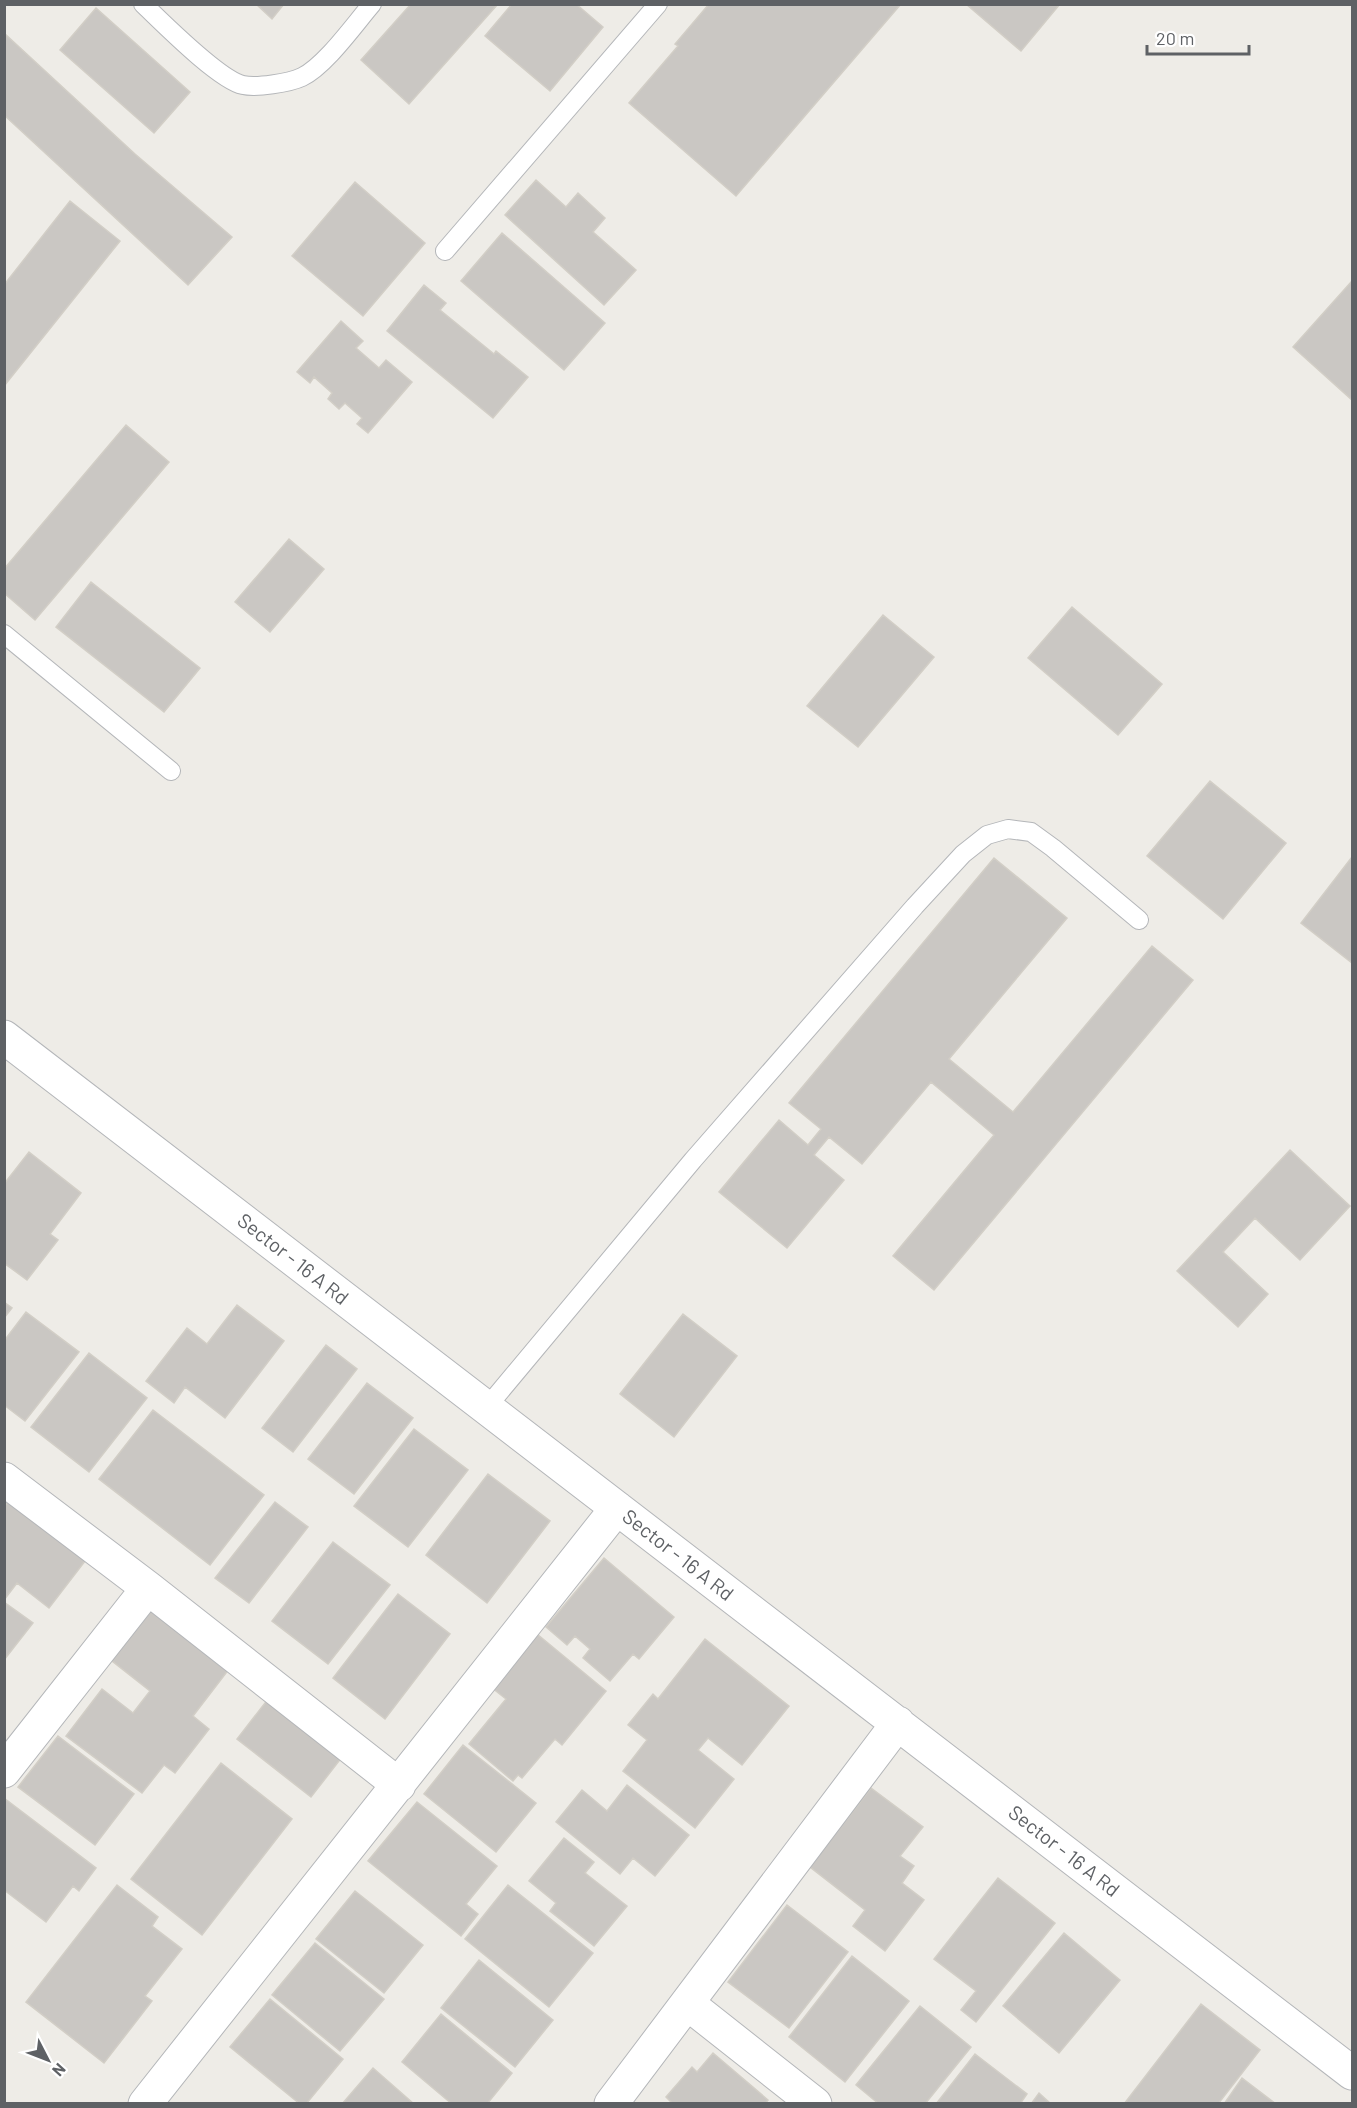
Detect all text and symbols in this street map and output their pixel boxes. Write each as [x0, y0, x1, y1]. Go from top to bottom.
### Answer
scale bar [1147, 18, 1249, 56]
text: 20 m [1156, 27, 1194, 49]
street label: Sector - 16 A Rd [233, 1207, 354, 1309]
street label: Sector - 16 A Rd [618, 1503, 739, 1605]
street label: Sector - 16 A Rd [1004, 1799, 1125, 1901]
north arrow [18, 2030, 78, 2090]
text: N [49, 2060, 70, 2081]

